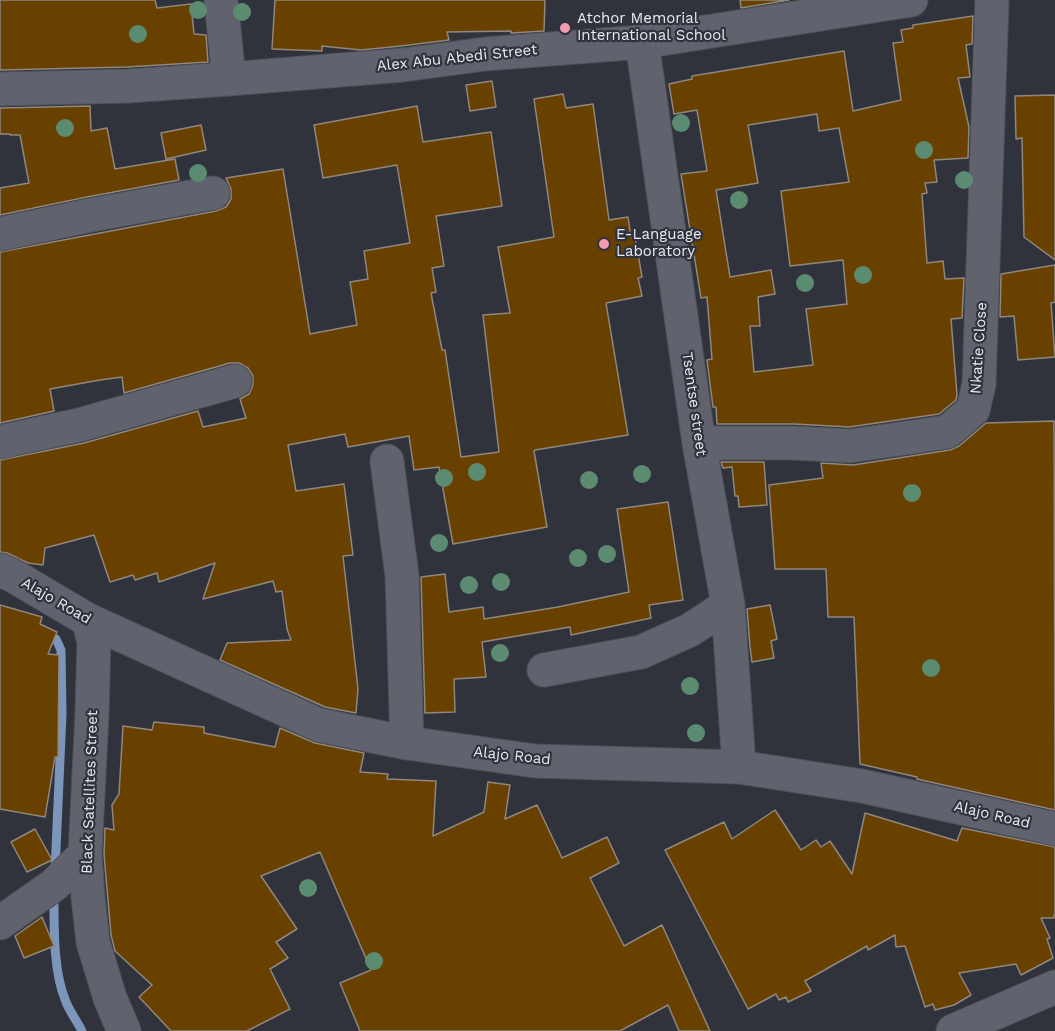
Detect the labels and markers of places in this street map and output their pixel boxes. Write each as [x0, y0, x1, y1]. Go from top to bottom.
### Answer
place label: Atchor Memorial International School [577, 10, 726, 45]
marker: Atchor Memorial International School [558, 21, 572, 35]
place label: E-Language Laboratory [616, 226, 702, 261]
marker: E-Language Laboratory [597, 237, 611, 251]

